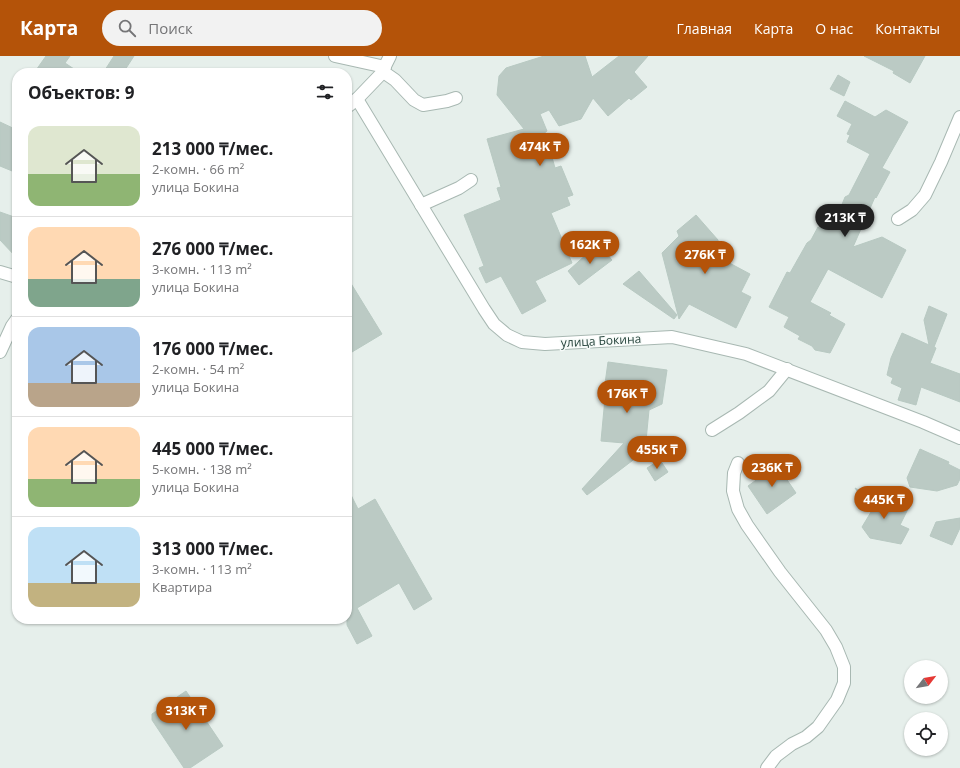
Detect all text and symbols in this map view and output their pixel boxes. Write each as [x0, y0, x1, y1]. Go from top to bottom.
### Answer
search box [102, 10, 382, 46]
text: Карта [20, 15, 78, 41]
icon: search [116, 17, 138, 39]
text: Поиск [148, 18, 193, 38]
text: Главная [677, 19, 732, 38]
text: Карта [754, 19, 793, 38]
text: О нас [815, 19, 853, 38]
text: Контакты [875, 19, 940, 38]
text: Объектов: 9 [28, 81, 134, 104]
icon: filters [314, 81, 336, 103]
pin: 474K ₸ [507, 133, 573, 167]
text: 213 000 ₸/мес. [152, 137, 273, 160]
text: 474K ₸ [519, 137, 561, 155]
icon: home [60, 142, 108, 190]
text: 2-комн. · 66 m² [152, 160, 244, 178]
text: улица Бокина [152, 178, 239, 196]
pin: 213K ₸ [812, 204, 878, 238]
text: 213K ₸ [824, 208, 866, 226]
pin: 162K ₸ [557, 231, 623, 265]
text: 162K ₸ [569, 235, 611, 253]
text: 276 000 ₸/мес. [152, 237, 273, 260]
pin: 276K ₸ [672, 241, 738, 275]
icon: home [60, 243, 108, 291]
text: 276K ₸ [684, 245, 726, 263]
text: 3-комн. · 113 m² [152, 260, 252, 278]
text: улица Бокина [152, 278, 239, 296]
street label: улица Бокина [560, 330, 642, 351]
text: 176 000 ₸/мес. [152, 337, 273, 360]
icon: home [60, 343, 108, 391]
text: 2-комн. · 54 m² [152, 360, 244, 378]
text: улица Бокина [152, 378, 239, 396]
pin: 176K ₸ [594, 380, 660, 414]
text: 176K ₸ [606, 384, 648, 402]
pin: 455K ₸ [624, 436, 690, 470]
text: 445 000 ₸/мес. [152, 437, 273, 460]
text: 455K ₸ [636, 440, 678, 458]
icon: home [60, 443, 108, 491]
pin: 236K ₸ [739, 454, 805, 488]
text: 236K ₸ [751, 458, 793, 476]
text: 5-комн. · 138 m² [152, 460, 252, 478]
text: улица Бокина [152, 478, 239, 496]
pin: 445K ₸ [851, 486, 917, 520]
text: 445K ₸ [863, 490, 905, 508]
text: 313 000 ₸/мес. [152, 537, 273, 560]
icon: home [60, 543, 108, 591]
text: 3-комн. · 113 m² [152, 560, 252, 578]
text: Квартира [152, 578, 212, 596]
north arrow [904, 660, 948, 704]
map controls [904, 660, 948, 756]
pin: 313K ₸ [153, 697, 219, 731]
text: 313K ₸ [165, 701, 207, 719]
button: locate [904, 712, 948, 756]

